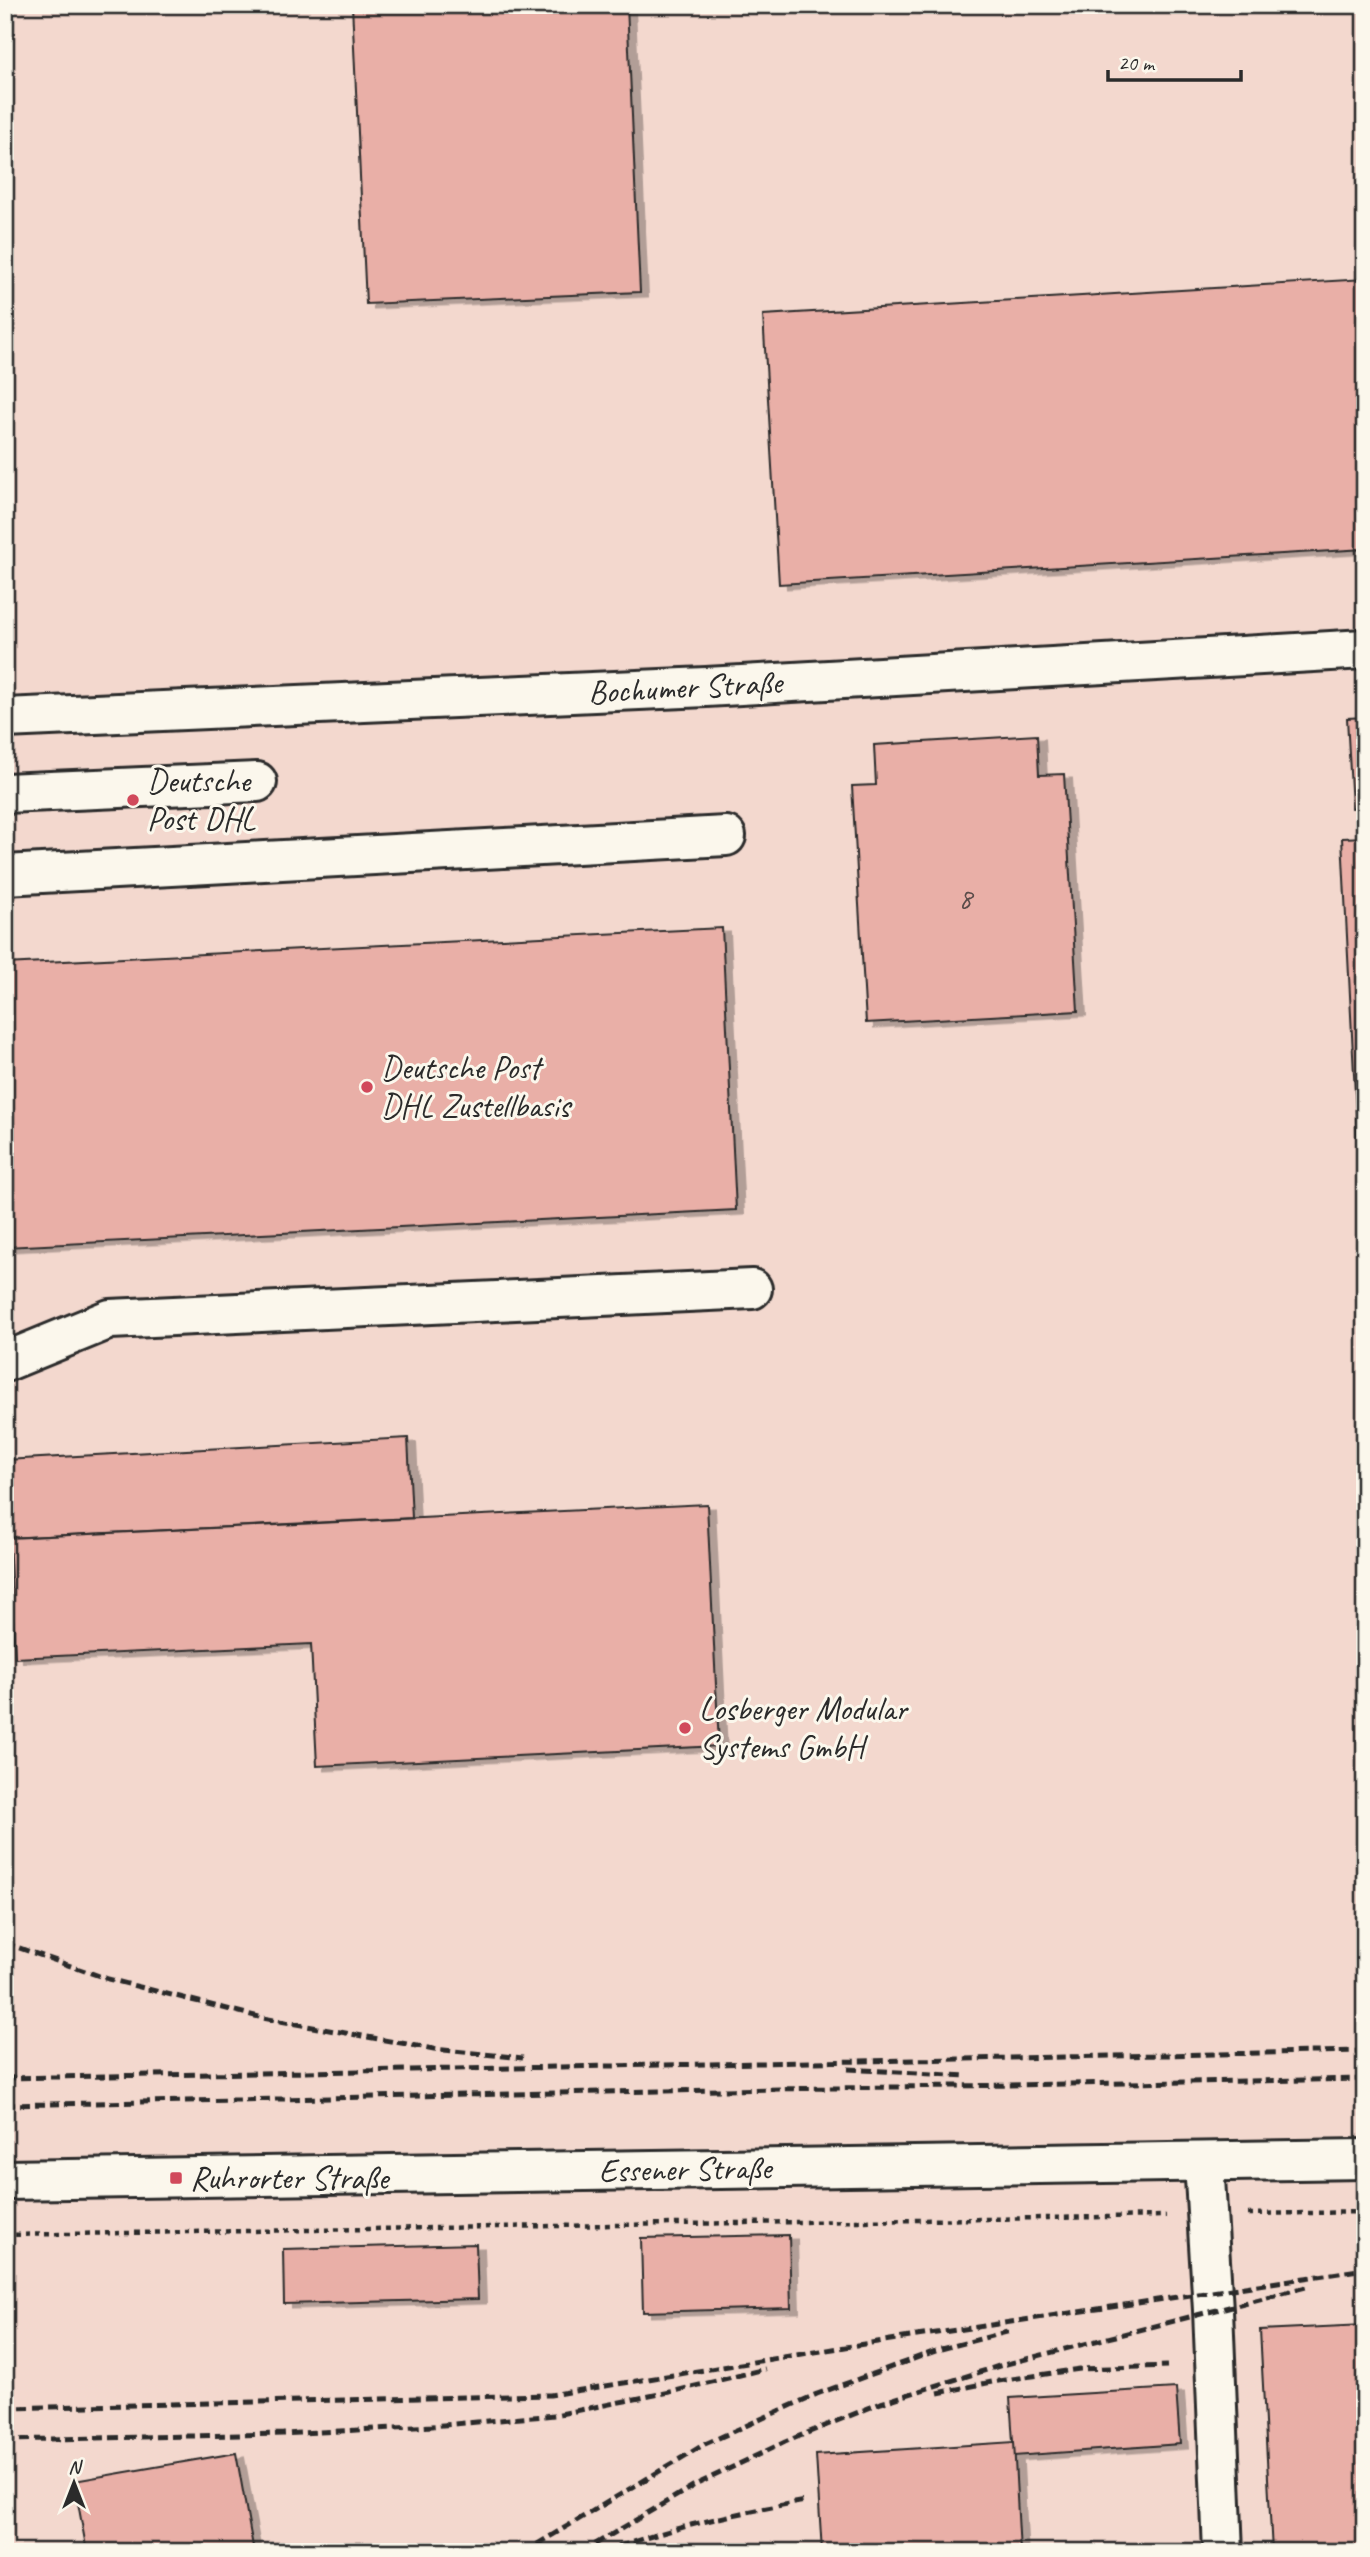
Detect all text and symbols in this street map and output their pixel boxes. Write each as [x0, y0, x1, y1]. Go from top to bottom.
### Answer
scale bar [1108, 38, 1240, 82]
text: 20 m [1118, 50, 1156, 76]
street label: Bochumer Straße [587, 661, 785, 713]
place label: Deutsche Post DHL [147, 760, 256, 840]
marker: Deutsche Post DHL [125, 792, 141, 808]
house number: 8 [958, 879, 974, 917]
place label: Deutsche Post DHL Zustellbasis [381, 1047, 573, 1127]
marker: Deutsche Post DHL Zustellbasis [359, 1079, 375, 1095]
place label: Losberger Modular Systems GmbH [699, 1688, 909, 1768]
marker: Losberger Modular Systems GmbH [677, 1720, 693, 1736]
street label: Essener Straße [598, 2146, 774, 2192]
place label: Ruhrorter Straße [190, 2157, 390, 2199]
marker: Ruhrorter Straße [168, 2170, 184, 2186]
north arrow [38, 2448, 108, 2518]
text: N [68, 2455, 83, 2479]

